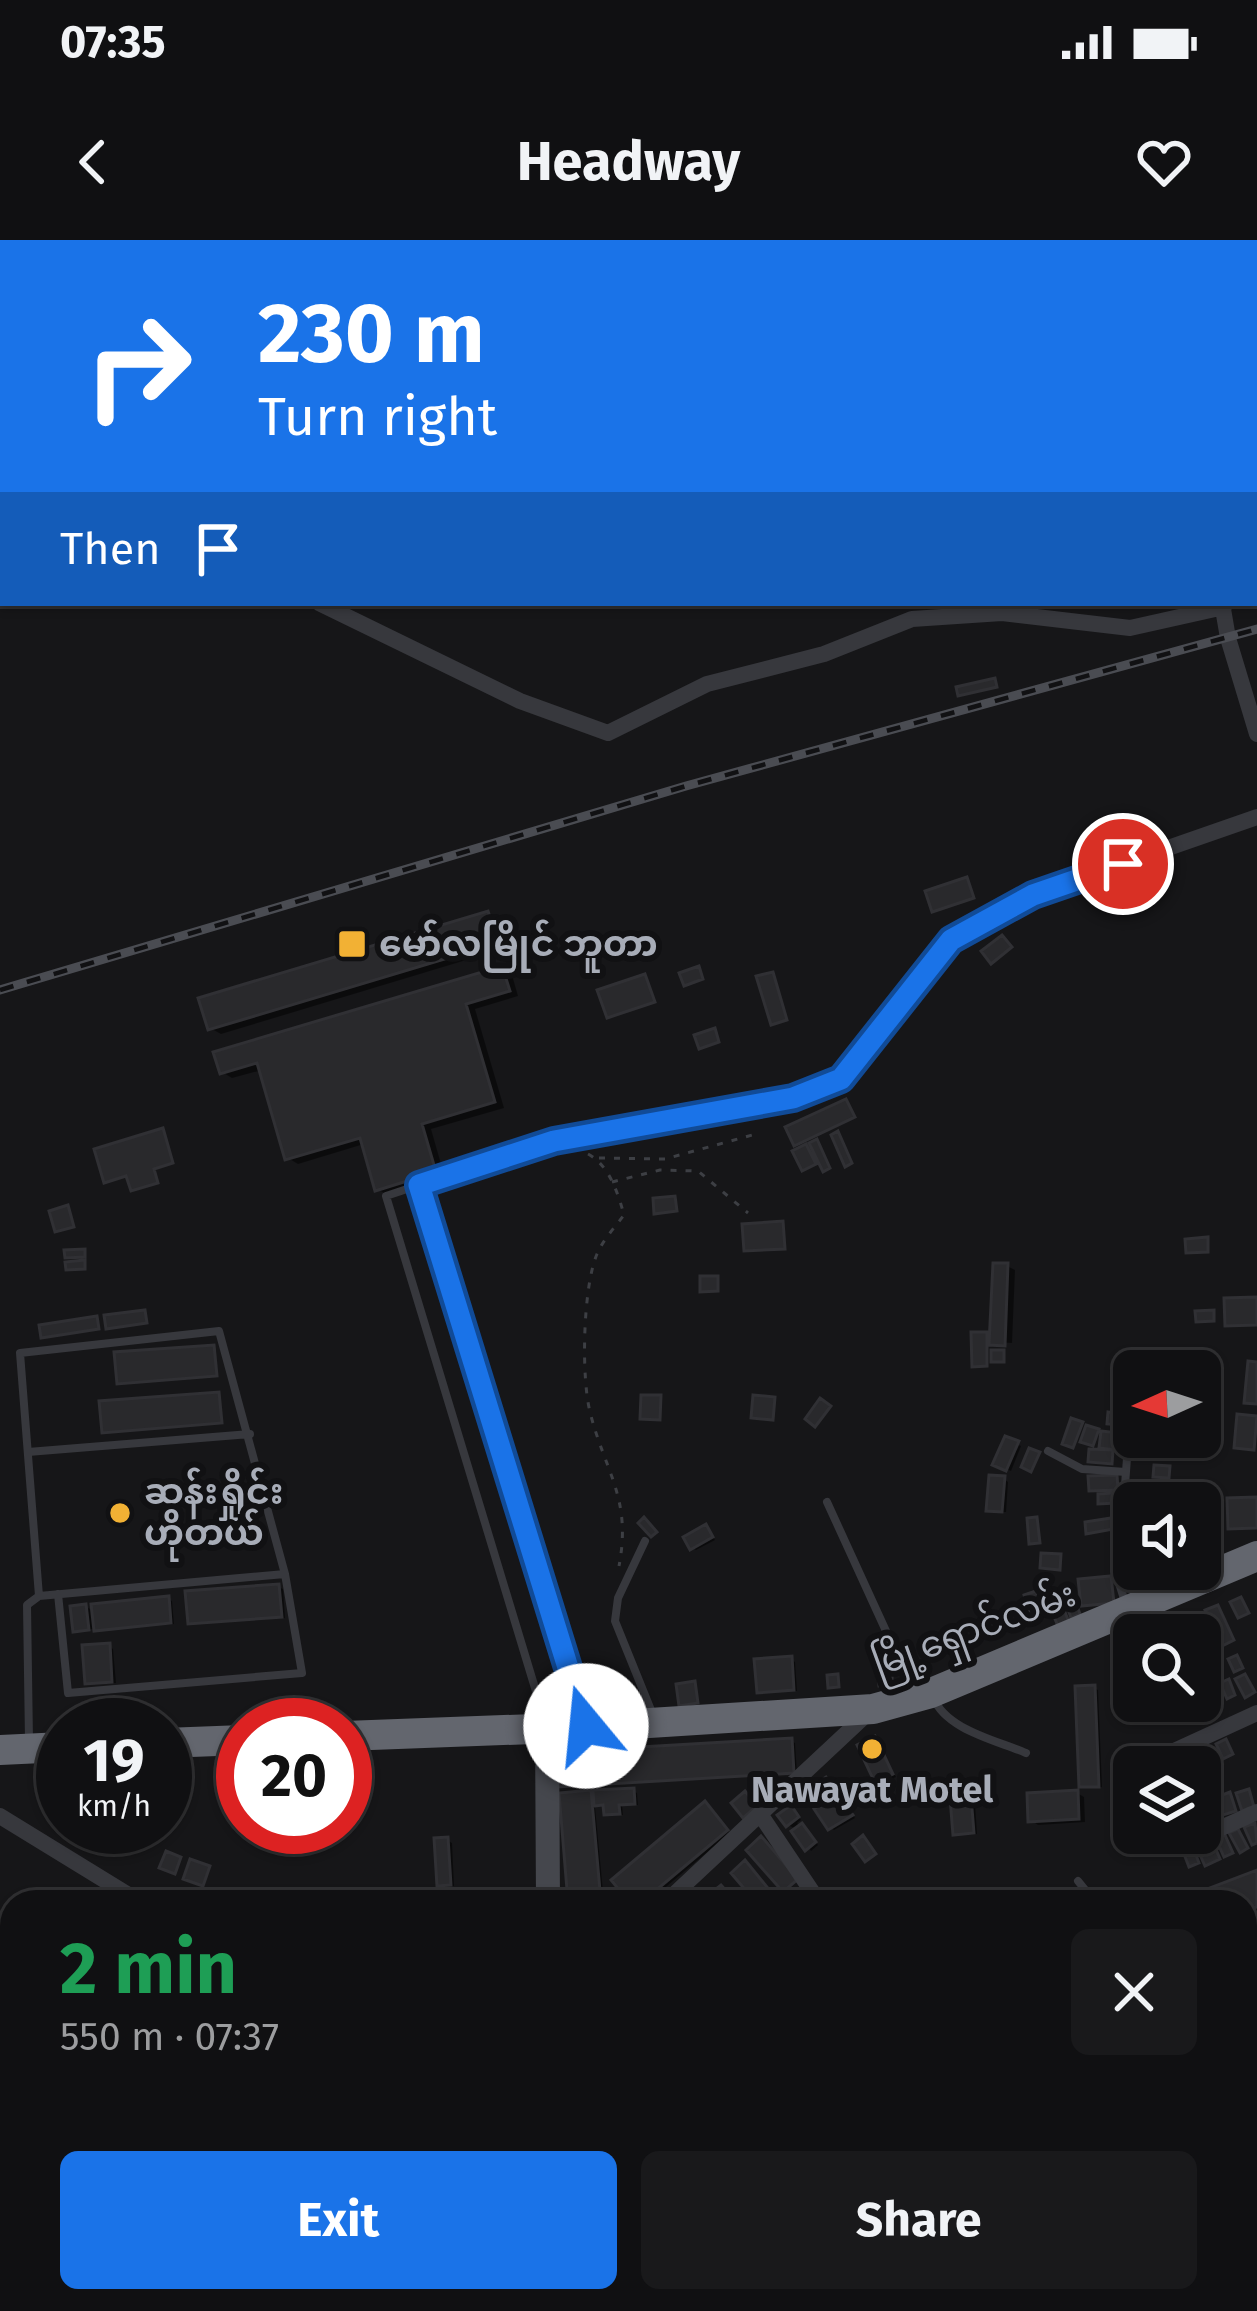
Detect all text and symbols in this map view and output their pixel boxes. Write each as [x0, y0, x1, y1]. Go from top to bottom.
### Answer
text: 07:35 [60, 15, 166, 69]
icon: back [60, 129, 126, 195]
icon: heart [1131, 129, 1197, 195]
text: Headway [517, 130, 740, 194]
text: 230 m [258, 283, 485, 384]
icon: right [60, 288, 216, 444]
text: Turn right [258, 385, 497, 449]
icon: arrive [185, 516, 251, 582]
text: Then [60, 522, 161, 576]
pin [1072, 813, 1174, 915]
icon: arrive [1090, 831, 1156, 897]
place label: မော်လမြိုင် ဘူတာ [379, 919, 658, 973]
marker: မော်လမြိုင် ဘူတာ [336, 928, 368, 960]
north arrow [1113, 1350, 1221, 1458]
map controls [1113, 1350, 1221, 1854]
place label: ဆန်းရှိုင်း ဟိုတယ် [144, 1467, 284, 1562]
button: sound [1113, 1482, 1221, 1590]
marker: ဆန်းရှိုင်း ဟိုတယ် [107, 1500, 133, 1526]
street label: မြို့ရှောင်လမ်း [865, 1569, 1084, 1693]
button: search [1113, 1614, 1221, 1722]
position arrow [523, 1663, 649, 1789]
speed limit sign: 20 [216, 1698, 372, 1854]
text: 19 [83, 1725, 145, 1797]
marker: Nawayat Motel [859, 1736, 885, 1762]
button: layers [1113, 1746, 1221, 1854]
place label: Nawayat Motel [751, 1768, 993, 1812]
text: km/h [77, 1788, 151, 1824]
text: 2 min [60, 1926, 237, 2012]
button: close [1071, 1929, 1197, 2055]
text: 550 m · 07:37 [60, 2014, 279, 2060]
button: Exit [60, 2151, 617, 2289]
button: Share [641, 2151, 1197, 2289]

